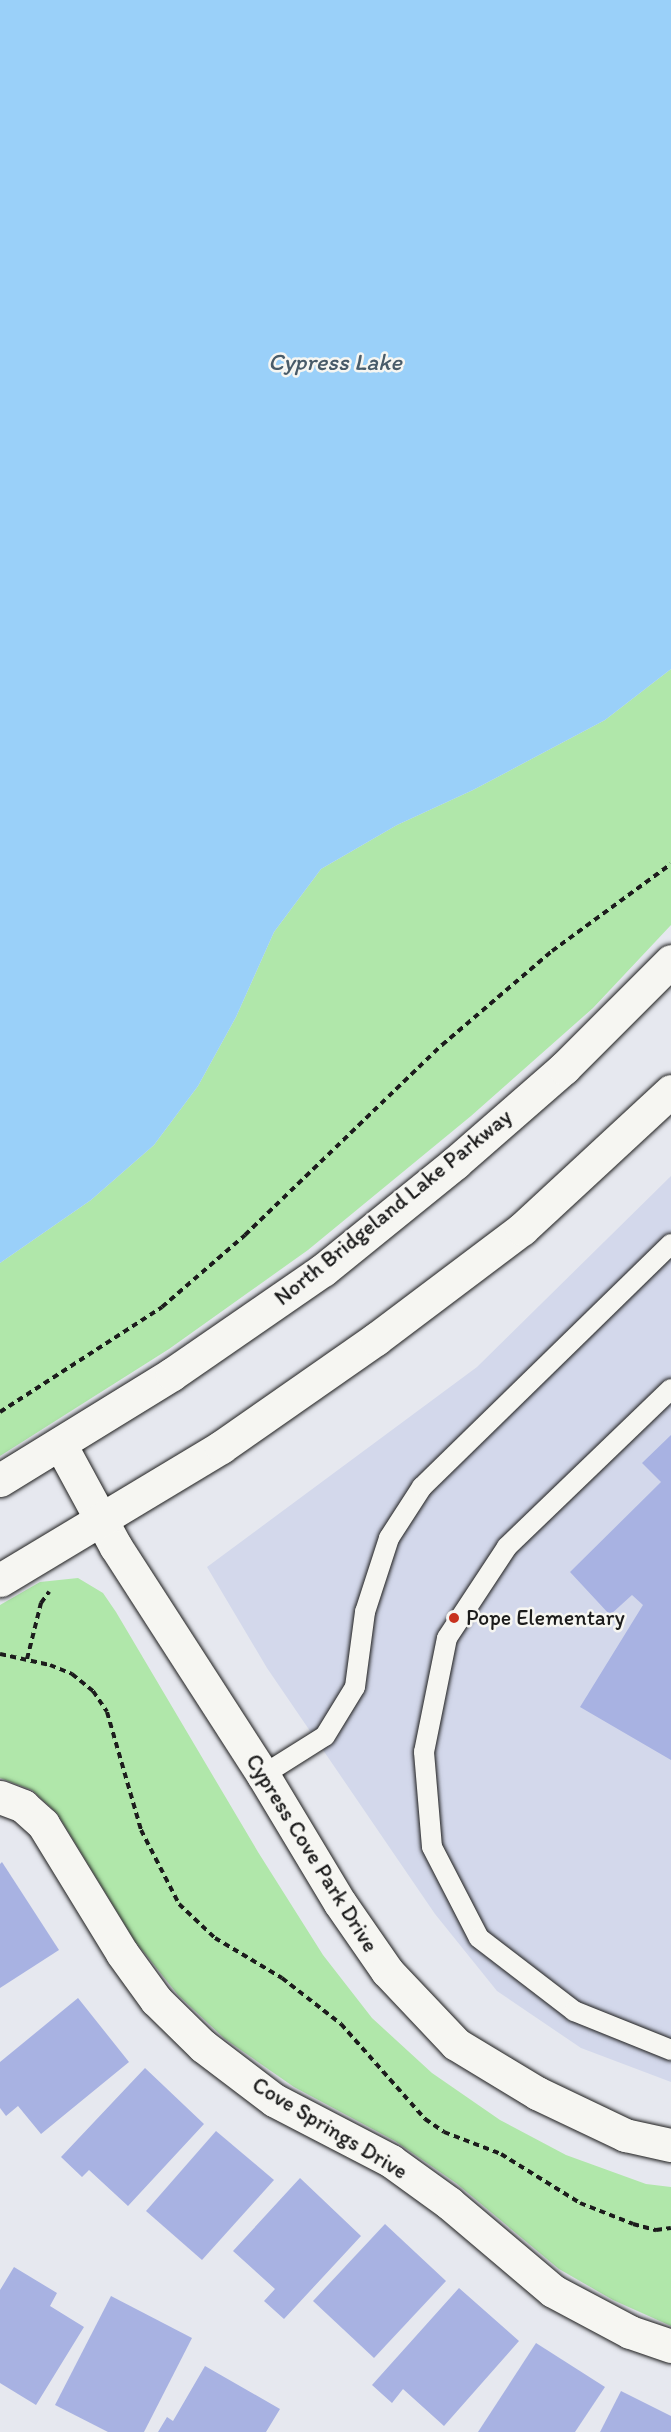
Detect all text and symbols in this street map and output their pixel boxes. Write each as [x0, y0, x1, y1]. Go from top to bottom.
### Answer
water label: Cypress Lake [268, 348, 402, 376]
street label: North Bridgeland Lake Parkway [269, 1103, 517, 1311]
place label: Pope Elementary [466, 1605, 624, 1631]
marker: Pope Elementary [447, 1611, 461, 1625]
street label: Cypress Cove Park Drive [240, 1749, 384, 1957]
street label: Cove Springs Drive [247, 2071, 413, 2185]

